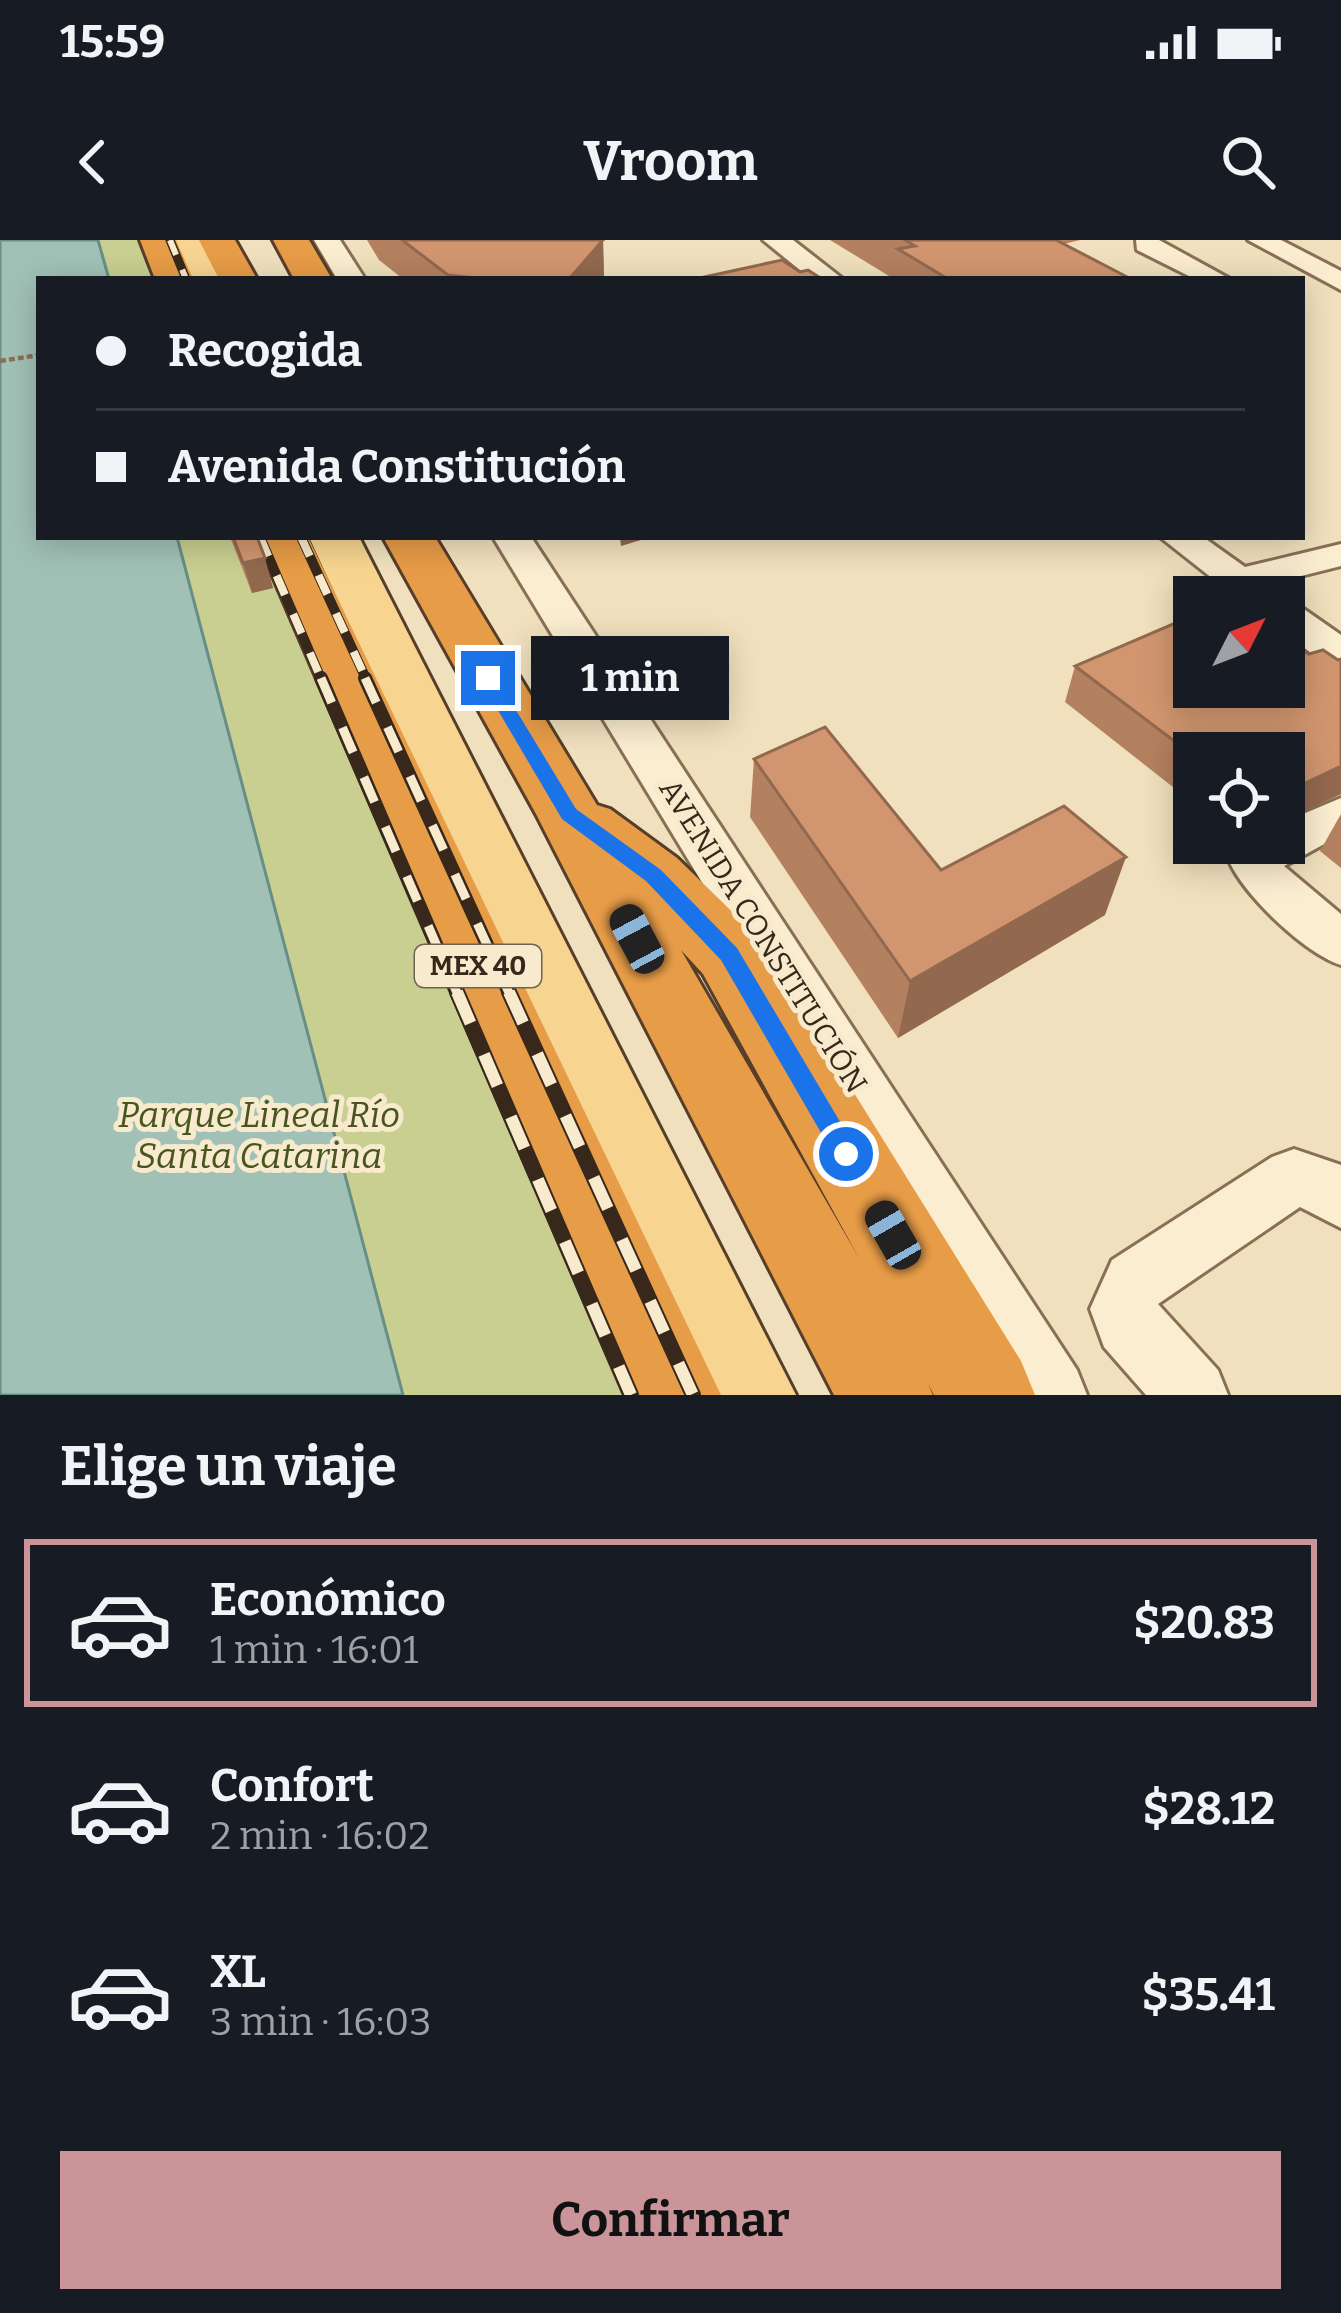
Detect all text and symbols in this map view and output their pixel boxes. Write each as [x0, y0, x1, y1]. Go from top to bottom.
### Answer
text: 15:59 [60, 15, 165, 69]
icon: back [60, 129, 126, 195]
icon: search [1215, 129, 1281, 195]
text: Vroom [583, 130, 758, 194]
text: Recogida [168, 324, 362, 378]
text: Avenida Constitución [168, 440, 625, 494]
north arrow [1173, 576, 1305, 708]
map controls [1173, 576, 1305, 864]
callout: 1 min [530, 636, 728, 720]
route end [461, 651, 515, 705]
text: 1 min [581, 655, 679, 701]
button: locate [1173, 732, 1305, 864]
street label: AVENIDA CONSTITUCIÓN [651, 772, 875, 1100]
car [604, 899, 670, 979]
road number: MEX 40 [415, 945, 541, 987]
park label: Parque Lineal Río Santa Catarina [118, 1093, 400, 1178]
route start [819, 1127, 873, 1181]
car [859, 1195, 927, 1275]
text: Elige un viaje [60, 1435, 397, 1499]
icon: car [66, 1569, 174, 1677]
text: Económico [210, 1573, 446, 1627]
text: $20.83 [1133, 1596, 1275, 1650]
text: 1 min · 16:01 [210, 1627, 419, 1673]
icon: car [66, 1755, 174, 1863]
text: Confort [210, 1759, 374, 1813]
text: $28.12 [1143, 1782, 1275, 1836]
text: 2 min · 16:02 [210, 1813, 430, 1859]
icon: car [66, 1941, 174, 2049]
text: XL [210, 1945, 266, 1999]
text: $35.41 [1142, 1968, 1275, 2022]
text: 3 min · 16:03 [210, 1999, 432, 2045]
button: Confirmar [60, 2151, 1281, 2289]

